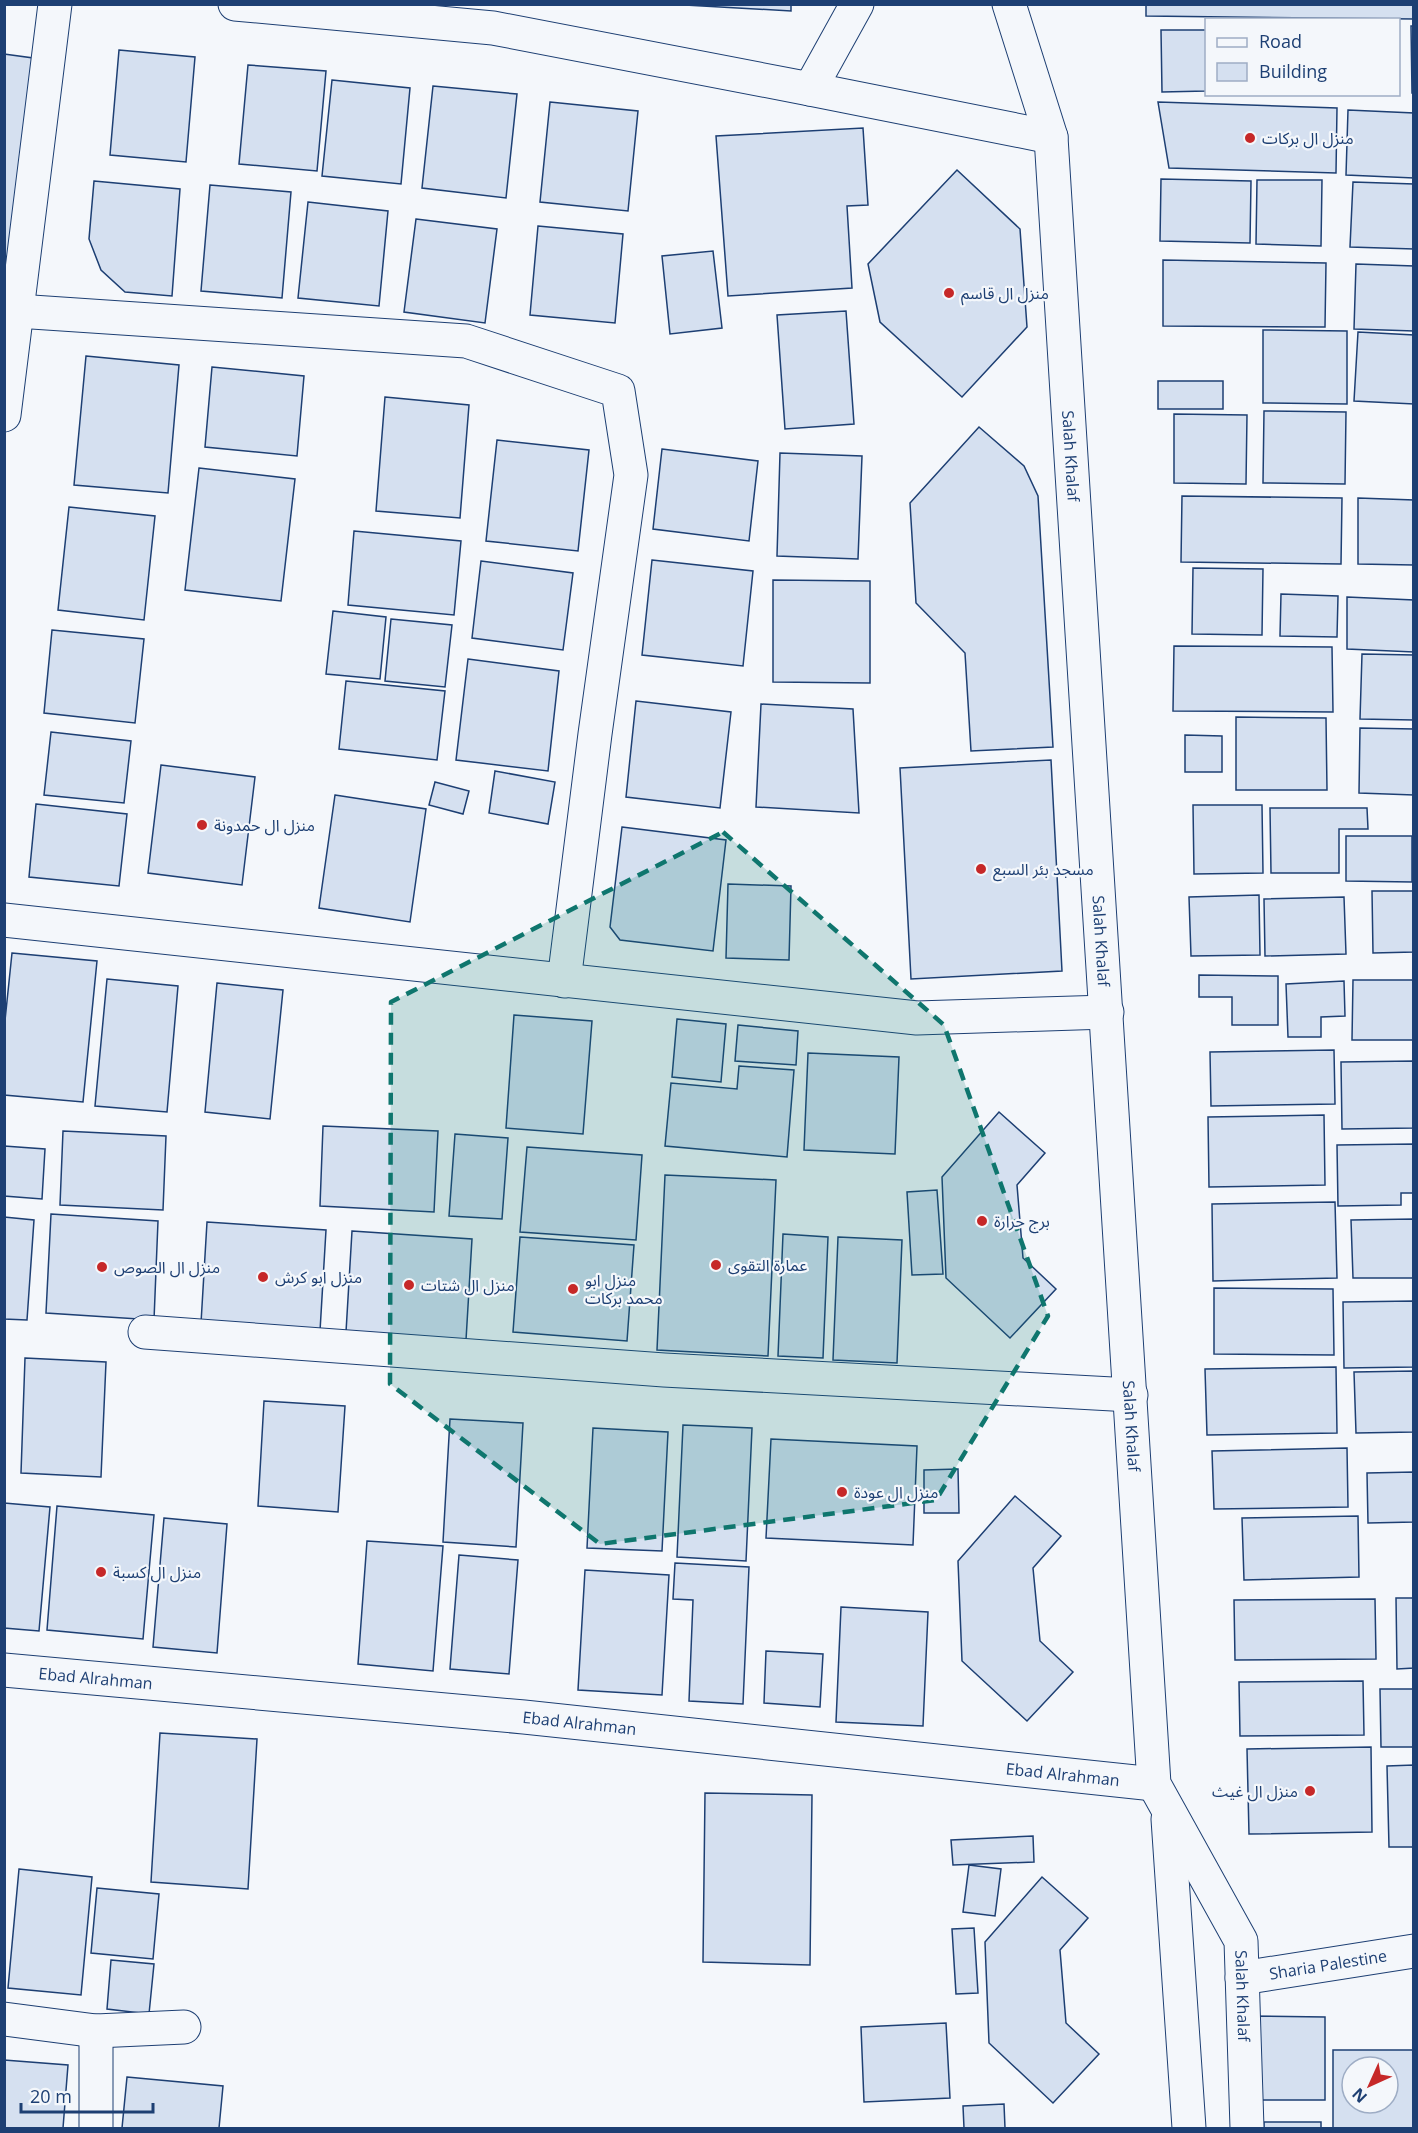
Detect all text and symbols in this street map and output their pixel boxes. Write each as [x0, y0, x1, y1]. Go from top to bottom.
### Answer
legend [1205, 18, 1400, 96]
text: Road [1259, 29, 1302, 53]
text: Building [1259, 59, 1327, 83]
place label: منزل ال بركات [1262, 127, 1354, 149]
marker: منزل ال بركات [1243, 131, 1257, 145]
place label: منزل ال قاسم [961, 282, 1049, 306]
marker: منزل ال قاسم [942, 286, 956, 300]
street label: Salah Khalaf [1057, 410, 1085, 504]
place label: منزل ال حمدونة [214, 814, 315, 836]
marker: منزل ال حمدونة [195, 818, 209, 832]
place label: مسجد بئر السبع [993, 858, 1094, 882]
marker: مسجد بئر السبع [974, 862, 988, 876]
street label: Salah Khalaf [1087, 895, 1115, 989]
place label: برج حرارة [994, 1210, 1050, 1234]
marker: برج حرارة [975, 1214, 989, 1228]
place label: عمارة التقوى [728, 1254, 807, 1276]
place label: منزل ال الصوص [114, 1256, 220, 1278]
marker: عمارة التقوى [709, 1258, 723, 1272]
marker: منزل ال الصوص [95, 1260, 109, 1274]
place label: منزل ابو كرش [275, 1266, 362, 1288]
place label: منزل ابو محمد بركات [585, 1269, 663, 1309]
marker: منزل ابو كرش [256, 1270, 270, 1284]
place label: منزل ال شتات [421, 1274, 515, 1296]
marker: منزل ال شتات [402, 1278, 416, 1292]
marker: منزل ابو محمد بركات [566, 1282, 580, 1296]
street label: Salah Khalaf [1118, 1380, 1146, 1474]
place label: منزل ال عودة [854, 1481, 938, 1503]
marker: منزل ال عودة [835, 1485, 849, 1499]
place label: منزل ال كسبة [113, 1561, 201, 1583]
marker: منزل ال كسبة [94, 1565, 108, 1579]
street label: Ebad Alrahman [38, 1662, 154, 1694]
street label: Ebad Alrahman [521, 1706, 638, 1740]
street label: Ebad Alrahman [1005, 1757, 1121, 1791]
place label: منزل ال غيث [1212, 1780, 1298, 1802]
marker: منزل ال غيث [1303, 1784, 1317, 1798]
street label: Sharia Palestine [1268, 1944, 1388, 1985]
street label: Salah Khalaf [1230, 1950, 1255, 2043]
north arrow [1340, 2055, 1400, 2115]
scale bar [21, 2076, 153, 2114]
text: N [1347, 2083, 1372, 2108]
text: 20 m [30, 2084, 72, 2108]

